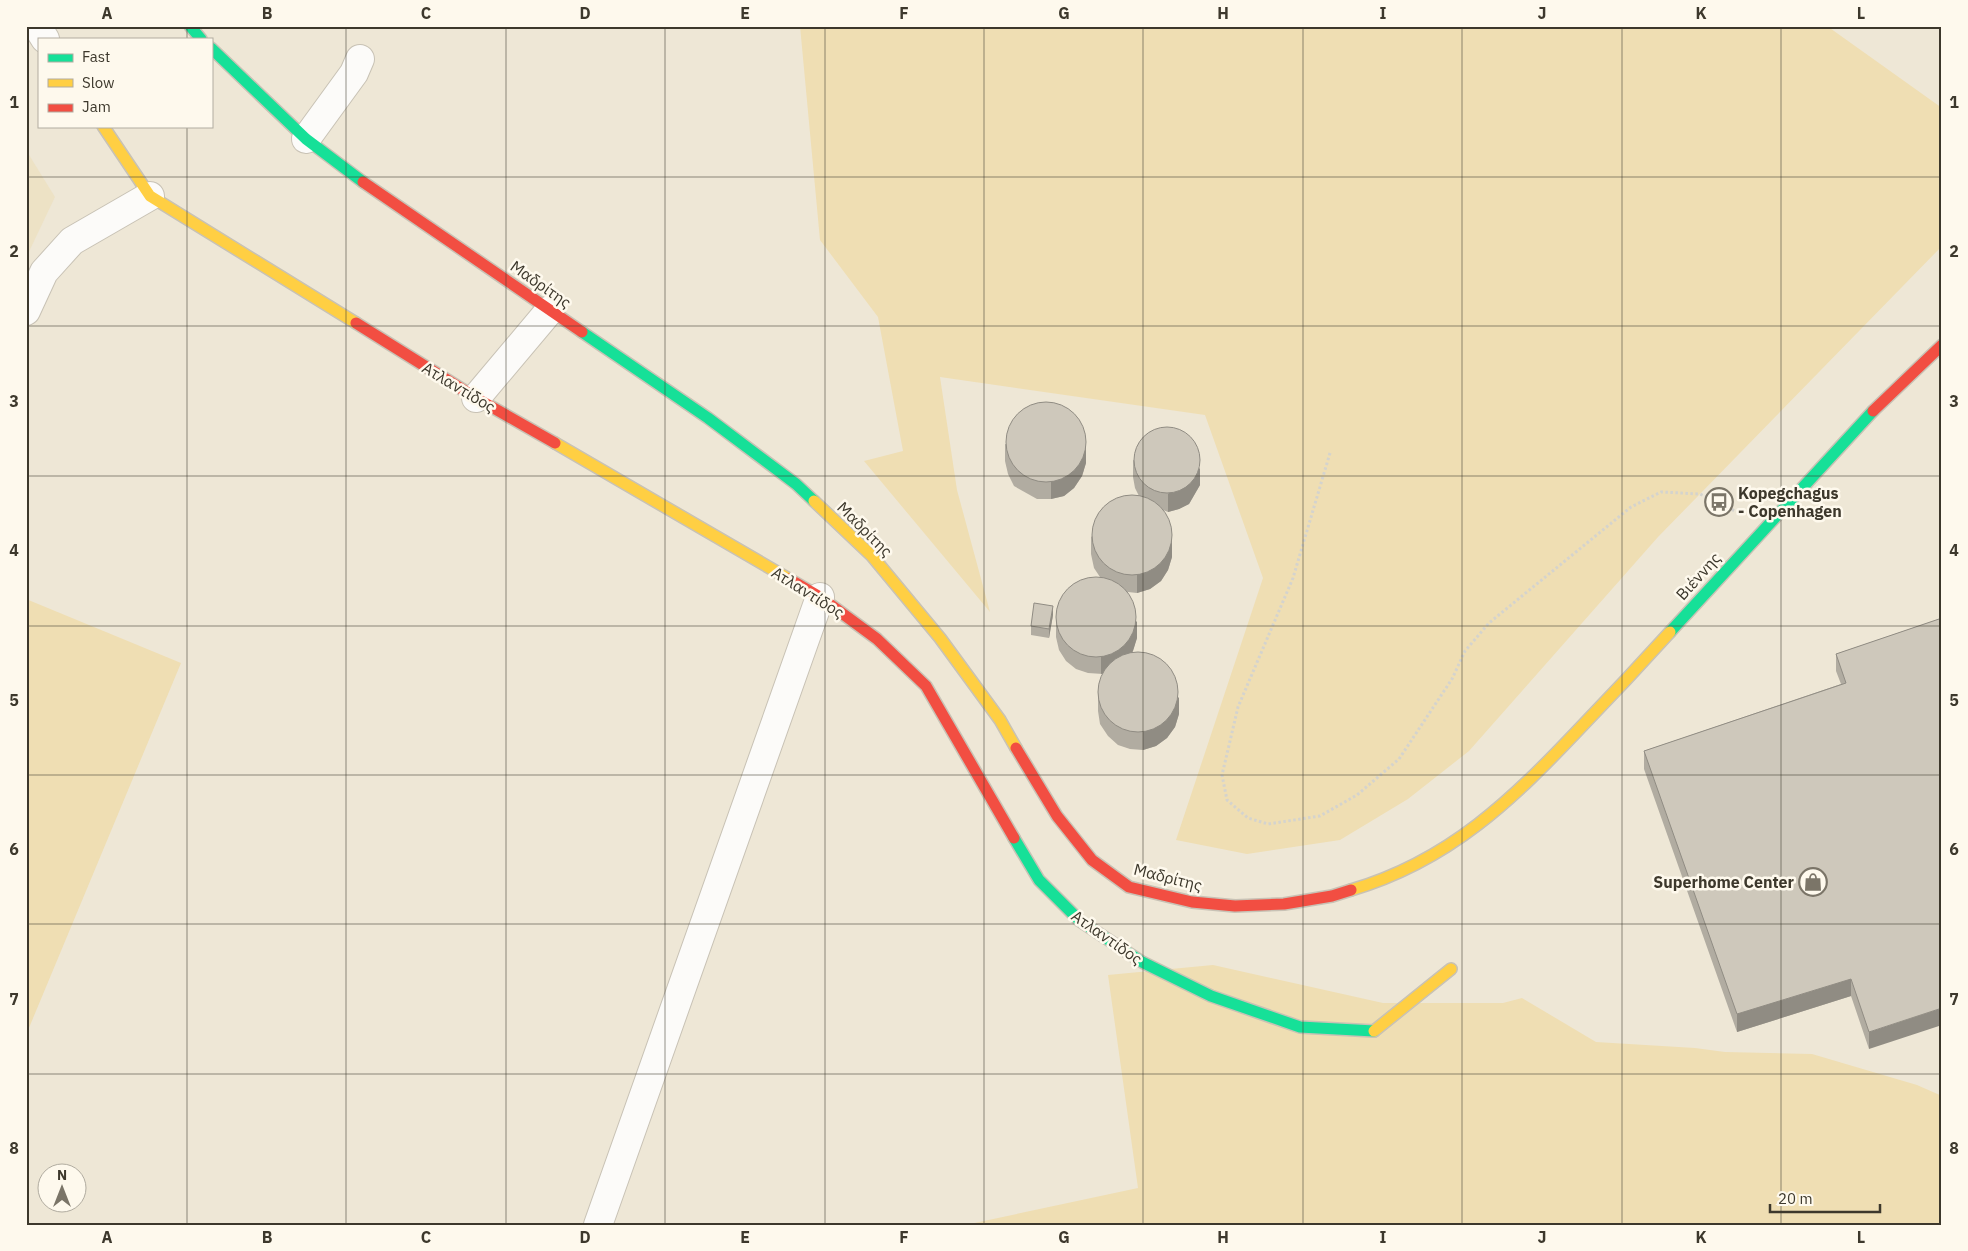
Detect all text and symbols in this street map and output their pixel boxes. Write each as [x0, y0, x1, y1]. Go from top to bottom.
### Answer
text: A [102, 3, 113, 23]
text: B [262, 3, 273, 23]
text: C [421, 3, 431, 23]
text: D [579, 3, 591, 23]
text: E [740, 3, 750, 23]
text: F [899, 3, 909, 23]
text: G [1058, 3, 1070, 23]
text: H [1217, 3, 1229, 23]
text: I [1380, 3, 1387, 23]
text: J [1538, 3, 1546, 23]
text: K [1695, 3, 1707, 23]
text: L [1857, 3, 1865, 23]
legend [38, 38, 212, 128]
text: Fast [82, 47, 110, 66]
text: Slow [82, 73, 115, 92]
text: 1 [9, 92, 19, 112]
text: 1 [1949, 92, 1959, 112]
text: Jam [82, 97, 111, 116]
text: 2 [9, 241, 19, 261]
text: 2 [1949, 241, 1959, 261]
street label: Μαδρίτης [507, 256, 576, 312]
street label: Ατλαντίδος [419, 357, 499, 417]
text: 3 [9, 391, 19, 411]
text: 3 [1949, 391, 1959, 411]
place label: Kopegchagus - Copenhagen [1738, 483, 1842, 521]
bus stop icon: Kopegchagus - Copenhagen [1704, 487, 1734, 517]
street label: Μαδρίτης [833, 497, 897, 561]
text: 4 [9, 540, 19, 560]
text: 4 [1949, 540, 1959, 560]
street label: Βιέννης [1671, 548, 1725, 604]
street label: Ατλαντίδος [768, 562, 848, 622]
text: 5 [9, 690, 19, 710]
text: 5 [1949, 690, 1959, 710]
text: 6 [9, 839, 19, 859]
text: 6 [1949, 839, 1959, 859]
street label: Μαδρίτης [1132, 859, 1205, 895]
shop icon: Superhome Center [1798, 867, 1828, 897]
place label: Superhome Center [1653, 872, 1795, 892]
street label: Ατλαντίδος [1068, 905, 1146, 969]
text: 7 [9, 989, 19, 1009]
text: 7 [1949, 989, 1959, 1009]
text: 8 [9, 1138, 19, 1158]
text: 8 [1949, 1138, 1959, 1158]
north arrow [38, 1164, 88, 1214]
text: N [57, 1166, 67, 1184]
scale bar [1770, 1181, 1880, 1213]
text: 20 m [1778, 1189, 1813, 1208]
text: A [102, 1227, 113, 1247]
text: B [262, 1227, 273, 1247]
text: C [421, 1227, 431, 1247]
text: D [579, 1227, 591, 1247]
text: E [740, 1227, 750, 1247]
text: F [899, 1227, 909, 1247]
text: G [1058, 1227, 1070, 1247]
text: H [1217, 1227, 1229, 1247]
text: I [1380, 1227, 1387, 1247]
text: J [1538, 1227, 1546, 1247]
text: K [1695, 1227, 1707, 1247]
text: L [1857, 1227, 1865, 1247]

